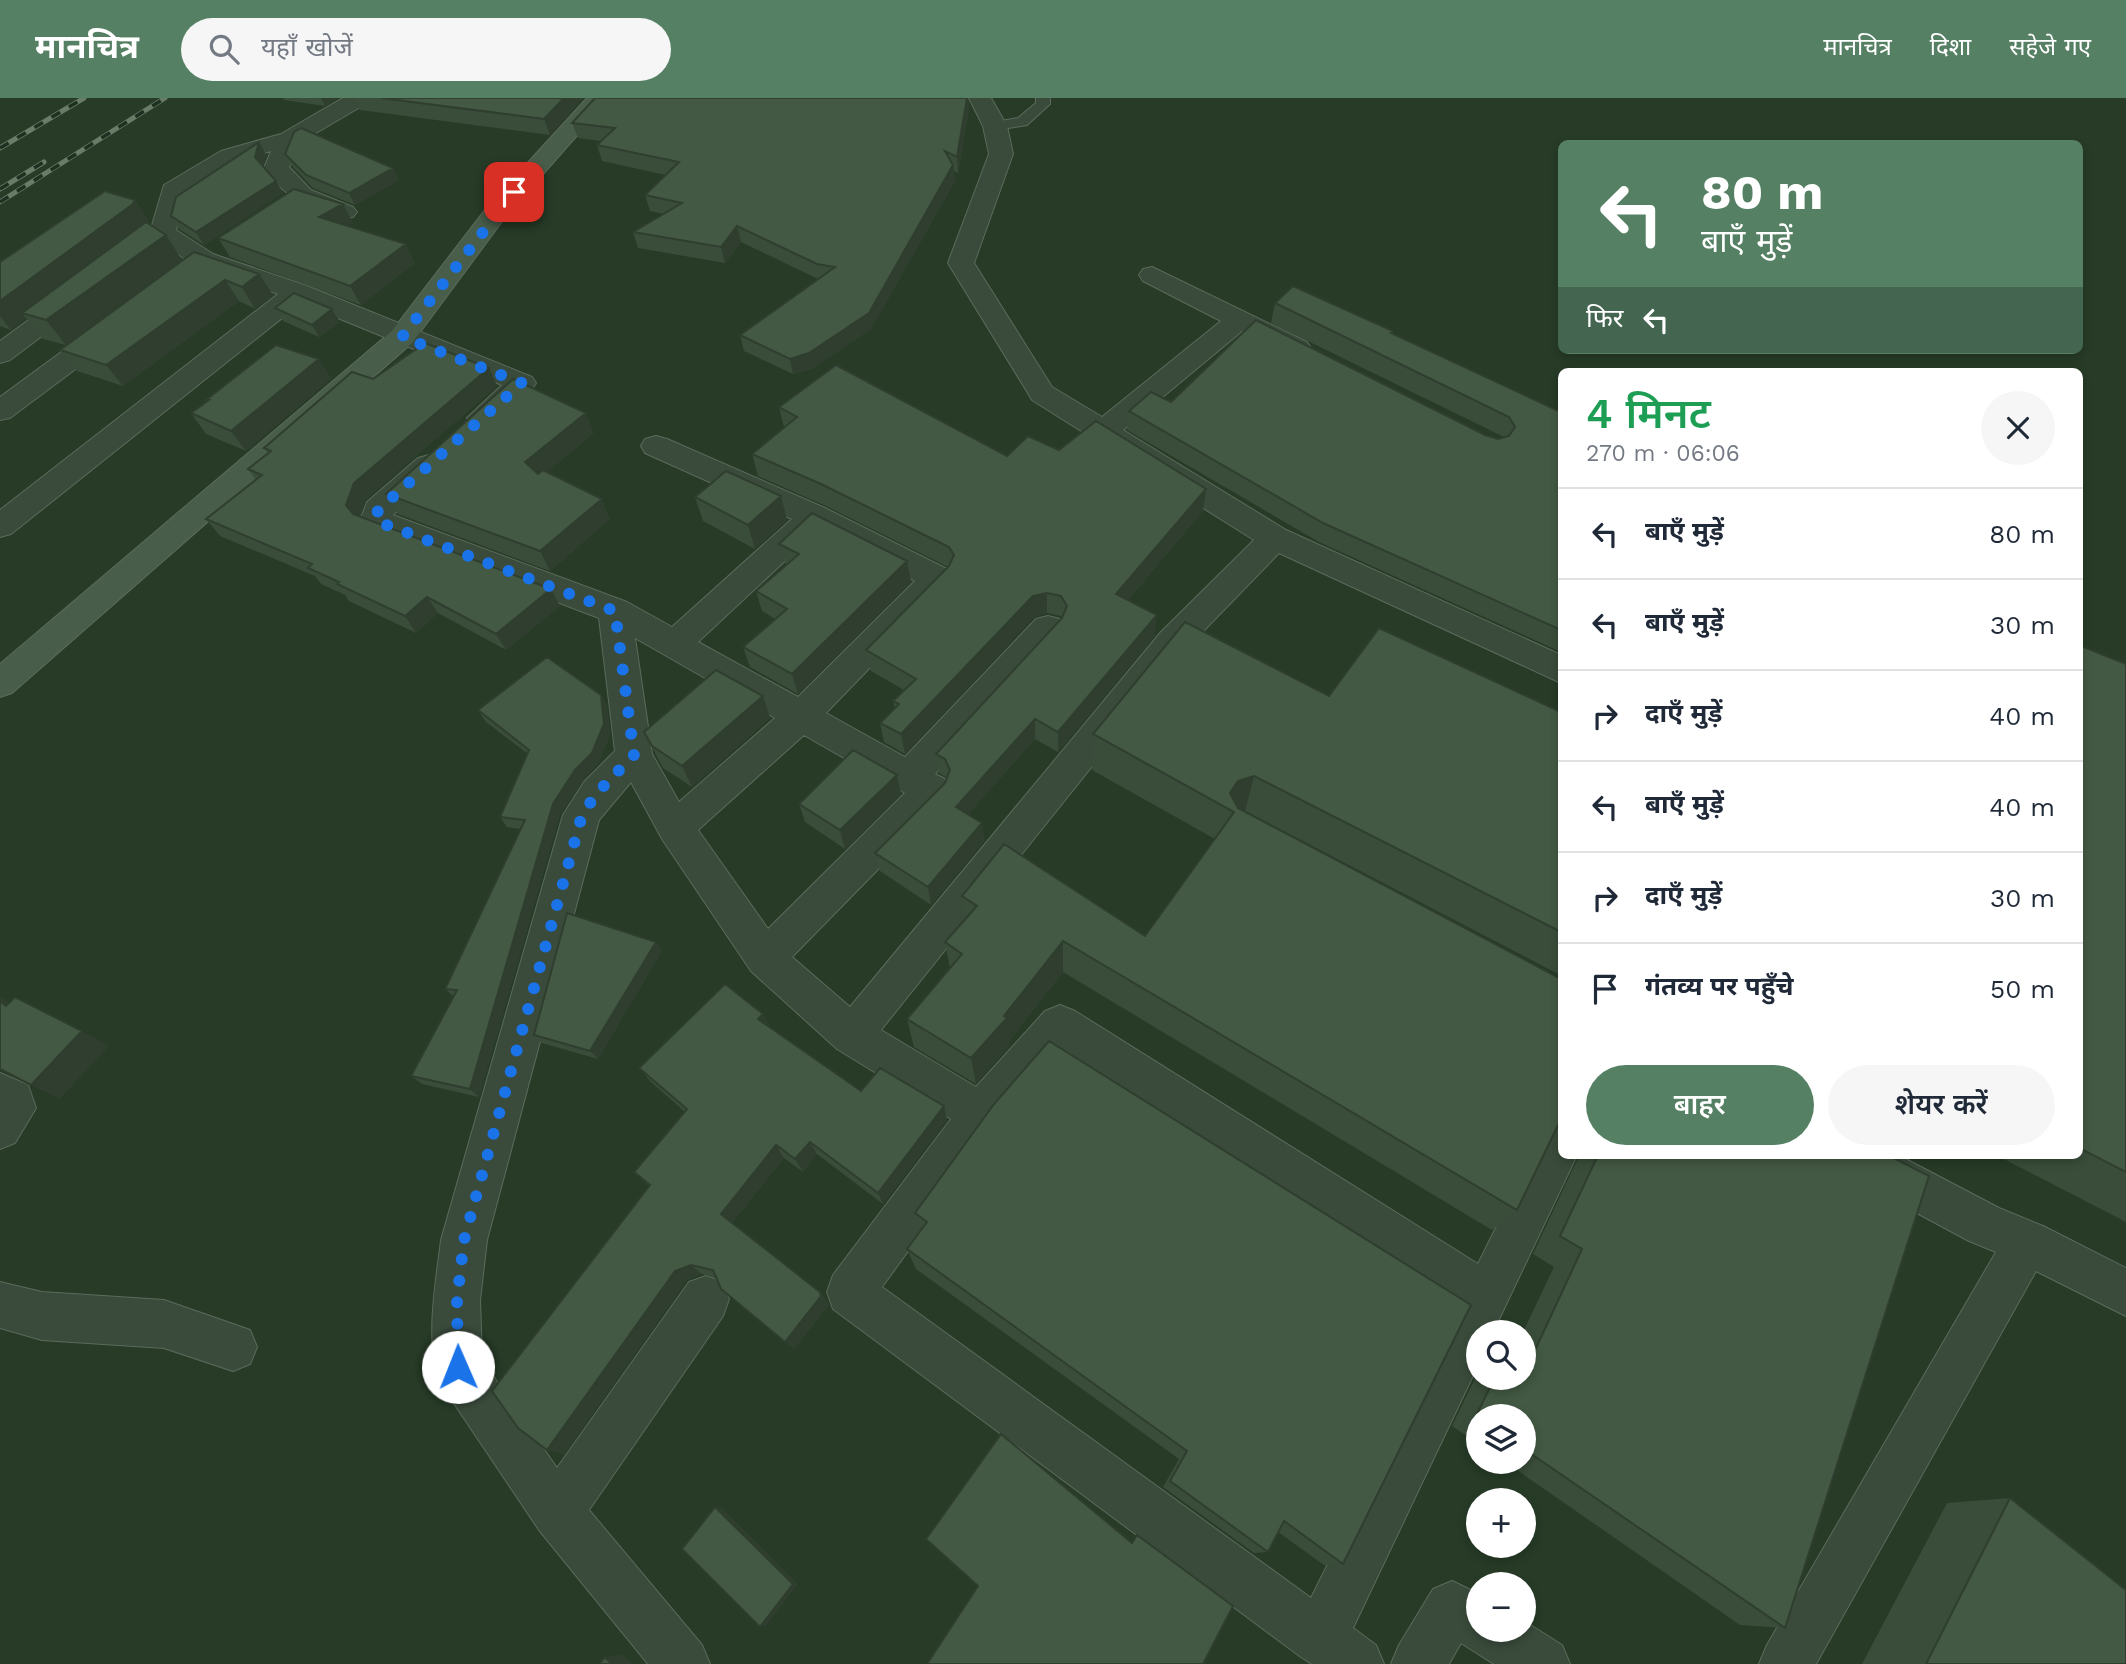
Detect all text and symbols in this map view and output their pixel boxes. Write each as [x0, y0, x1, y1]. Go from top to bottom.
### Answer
search box [181, 18, 671, 81]
text: मानचित्र [35, 27, 139, 66]
icon: search [205, 30, 243, 68]
text: यहाँ खोजें [261, 32, 353, 62]
text: मानचित्र [1823, 33, 1892, 61]
text: दिशा [1930, 33, 1971, 61]
text: सहेजे गए [2009, 33, 2091, 61]
pin [484, 162, 544, 222]
text: 80 m [1701, 163, 1823, 221]
icon: left [1586, 168, 1677, 259]
icon: arrive [495, 173, 533, 211]
text: बाएँ मुड़ें [1701, 222, 1792, 260]
icon: left [1637, 301, 1675, 339]
text: फिर [1586, 303, 1623, 333]
text: 4 मिनट [1586, 389, 1711, 438]
button: close [1981, 391, 2055, 465]
text: 270 m · 06:06 [1586, 440, 1740, 467]
icon: left [1586, 515, 1624, 553]
text: बाएँ मुड़ें [1645, 516, 1724, 546]
text: 80 m [1989, 519, 2055, 549]
icon: left [1586, 606, 1624, 644]
text: बाएँ मुड़ें [1645, 607, 1724, 637]
text: 30 m [1990, 610, 2055, 640]
icon: right [1586, 697, 1624, 735]
text: दाएँ मुड़ें [1645, 698, 1722, 728]
text: 40 m [1989, 701, 2055, 731]
icon: left [1586, 788, 1624, 826]
text: बाएँ मुड़ें [1645, 789, 1724, 819]
text: 40 m [1989, 792, 2055, 822]
icon: right [1586, 879, 1624, 917]
text: दाएँ मुड़ें [1645, 880, 1722, 910]
text: 30 m [1990, 883, 2055, 913]
icon: arrive [1586, 970, 1624, 1008]
text: गंतव्य पर पहुँचे [1645, 971, 1794, 1001]
text: 50 m [1990, 974, 2055, 1004]
button: बाहर [1586, 1065, 1814, 1145]
button: शेयर करें [1828, 1065, 2055, 1145]
map controls [1466, 1320, 1536, 1642]
button: search [1466, 1320, 1536, 1390]
position arrow [421, 1330, 495, 1404]
button: layers [1466, 1404, 1536, 1474]
button: + [1466, 1488, 1536, 1558]
button: − [1466, 1572, 1536, 1642]

